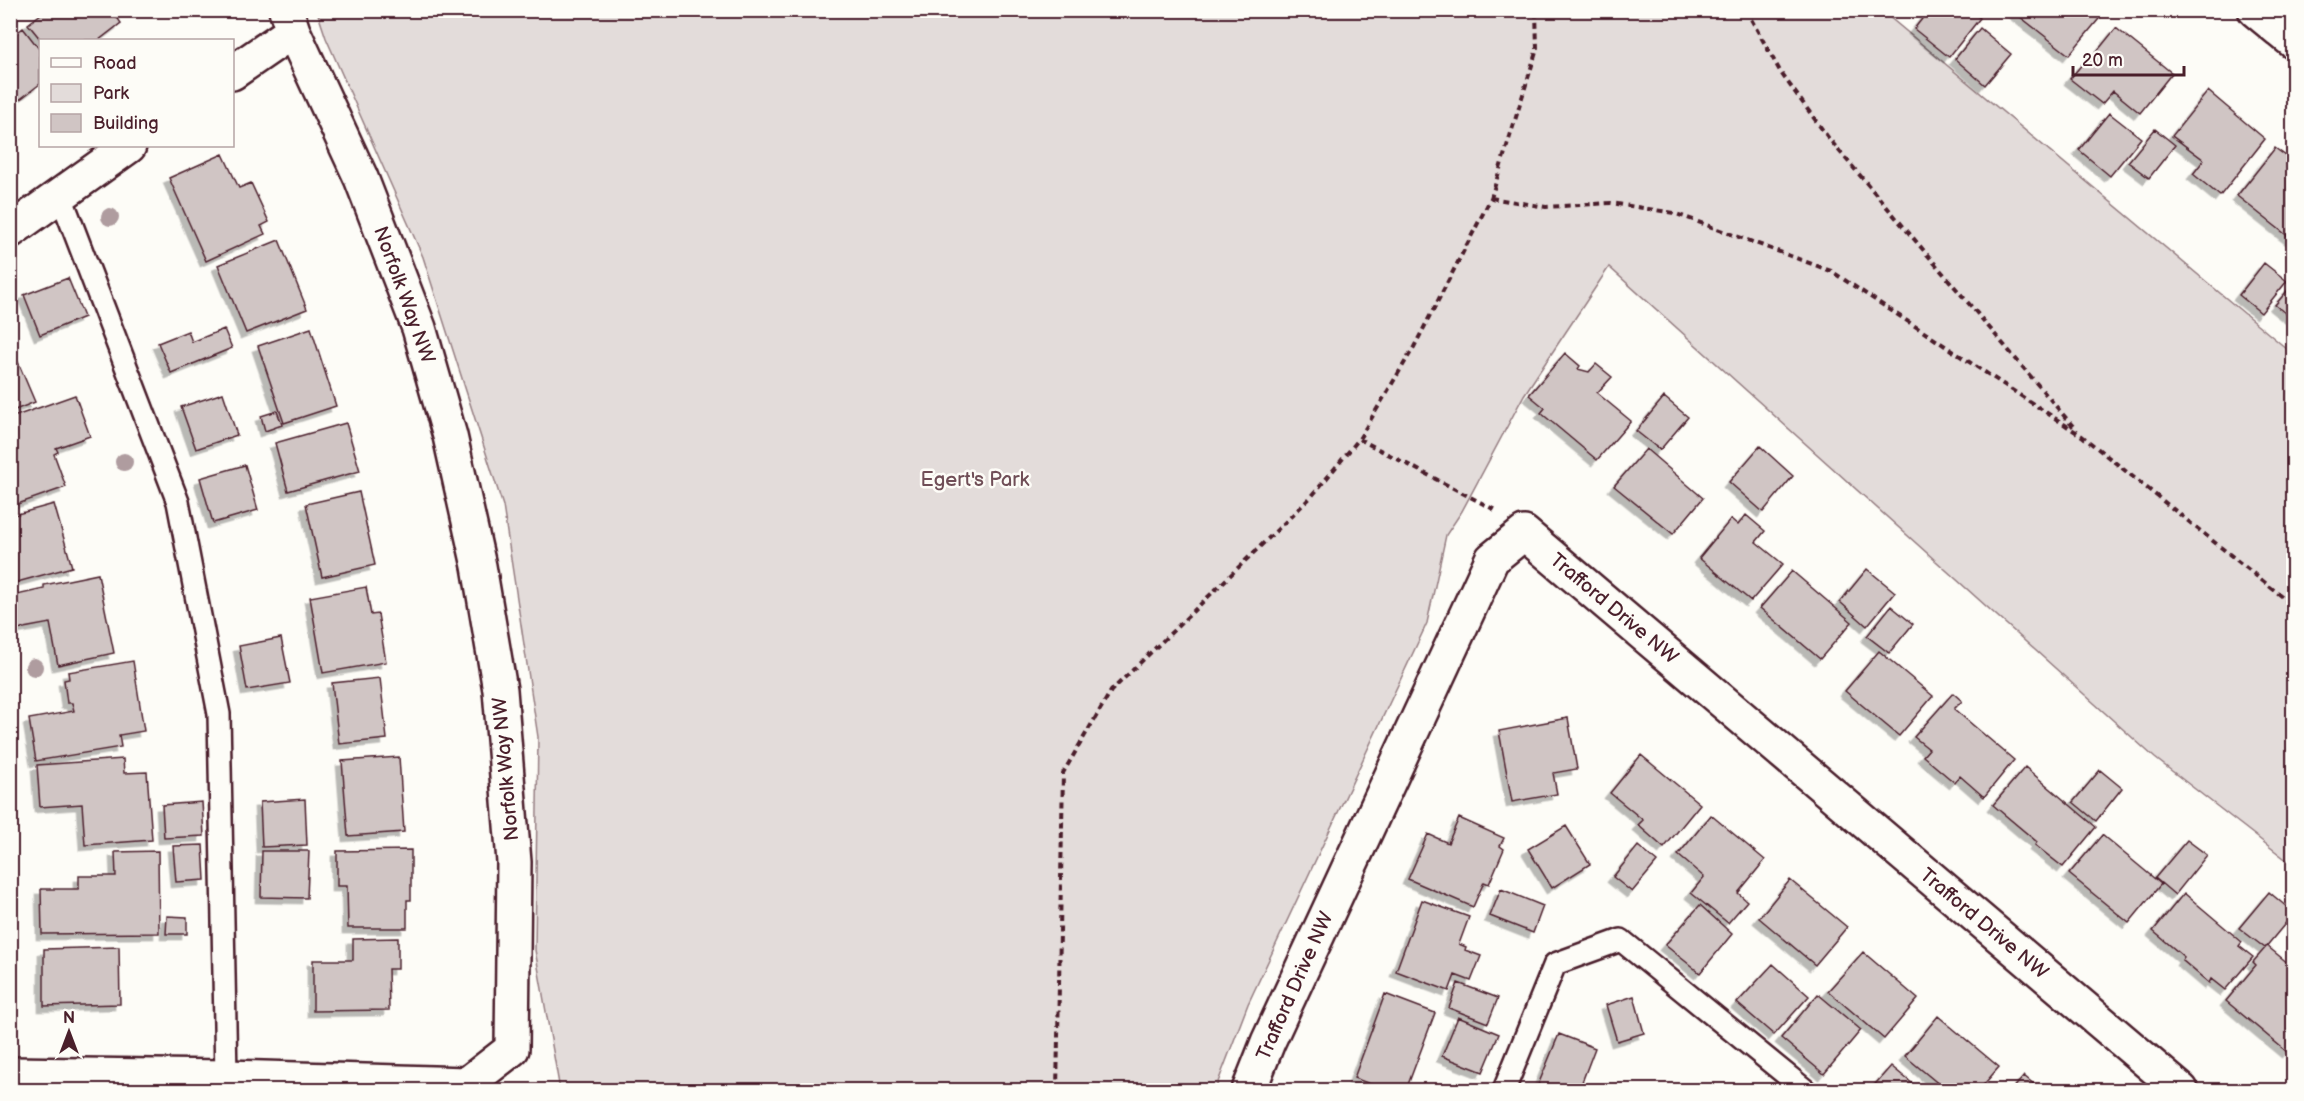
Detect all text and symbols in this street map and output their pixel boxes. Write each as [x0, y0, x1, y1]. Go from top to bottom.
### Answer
legend [39, 39, 234, 147]
scale bar [2073, 39, 2184, 77]
text: 20 m [2082, 50, 2123, 71]
text: Road [93, 53, 137, 74]
text: Park [93, 83, 129, 104]
text: Building [93, 113, 159, 134]
street label: Norfolk Way NW [368, 223, 440, 367]
park label: Egert's Park [921, 468, 1030, 492]
street label: Trafford Drive NW [1545, 548, 1683, 670]
street label: Norfolk Way NW [488, 696, 524, 842]
street label: Trafford Drive NW [1915, 863, 2053, 985]
street label: Trafford Drive NW [1251, 908, 1339, 1064]
north arrow [39, 1002, 99, 1062]
text: N [63, 1009, 75, 1028]

